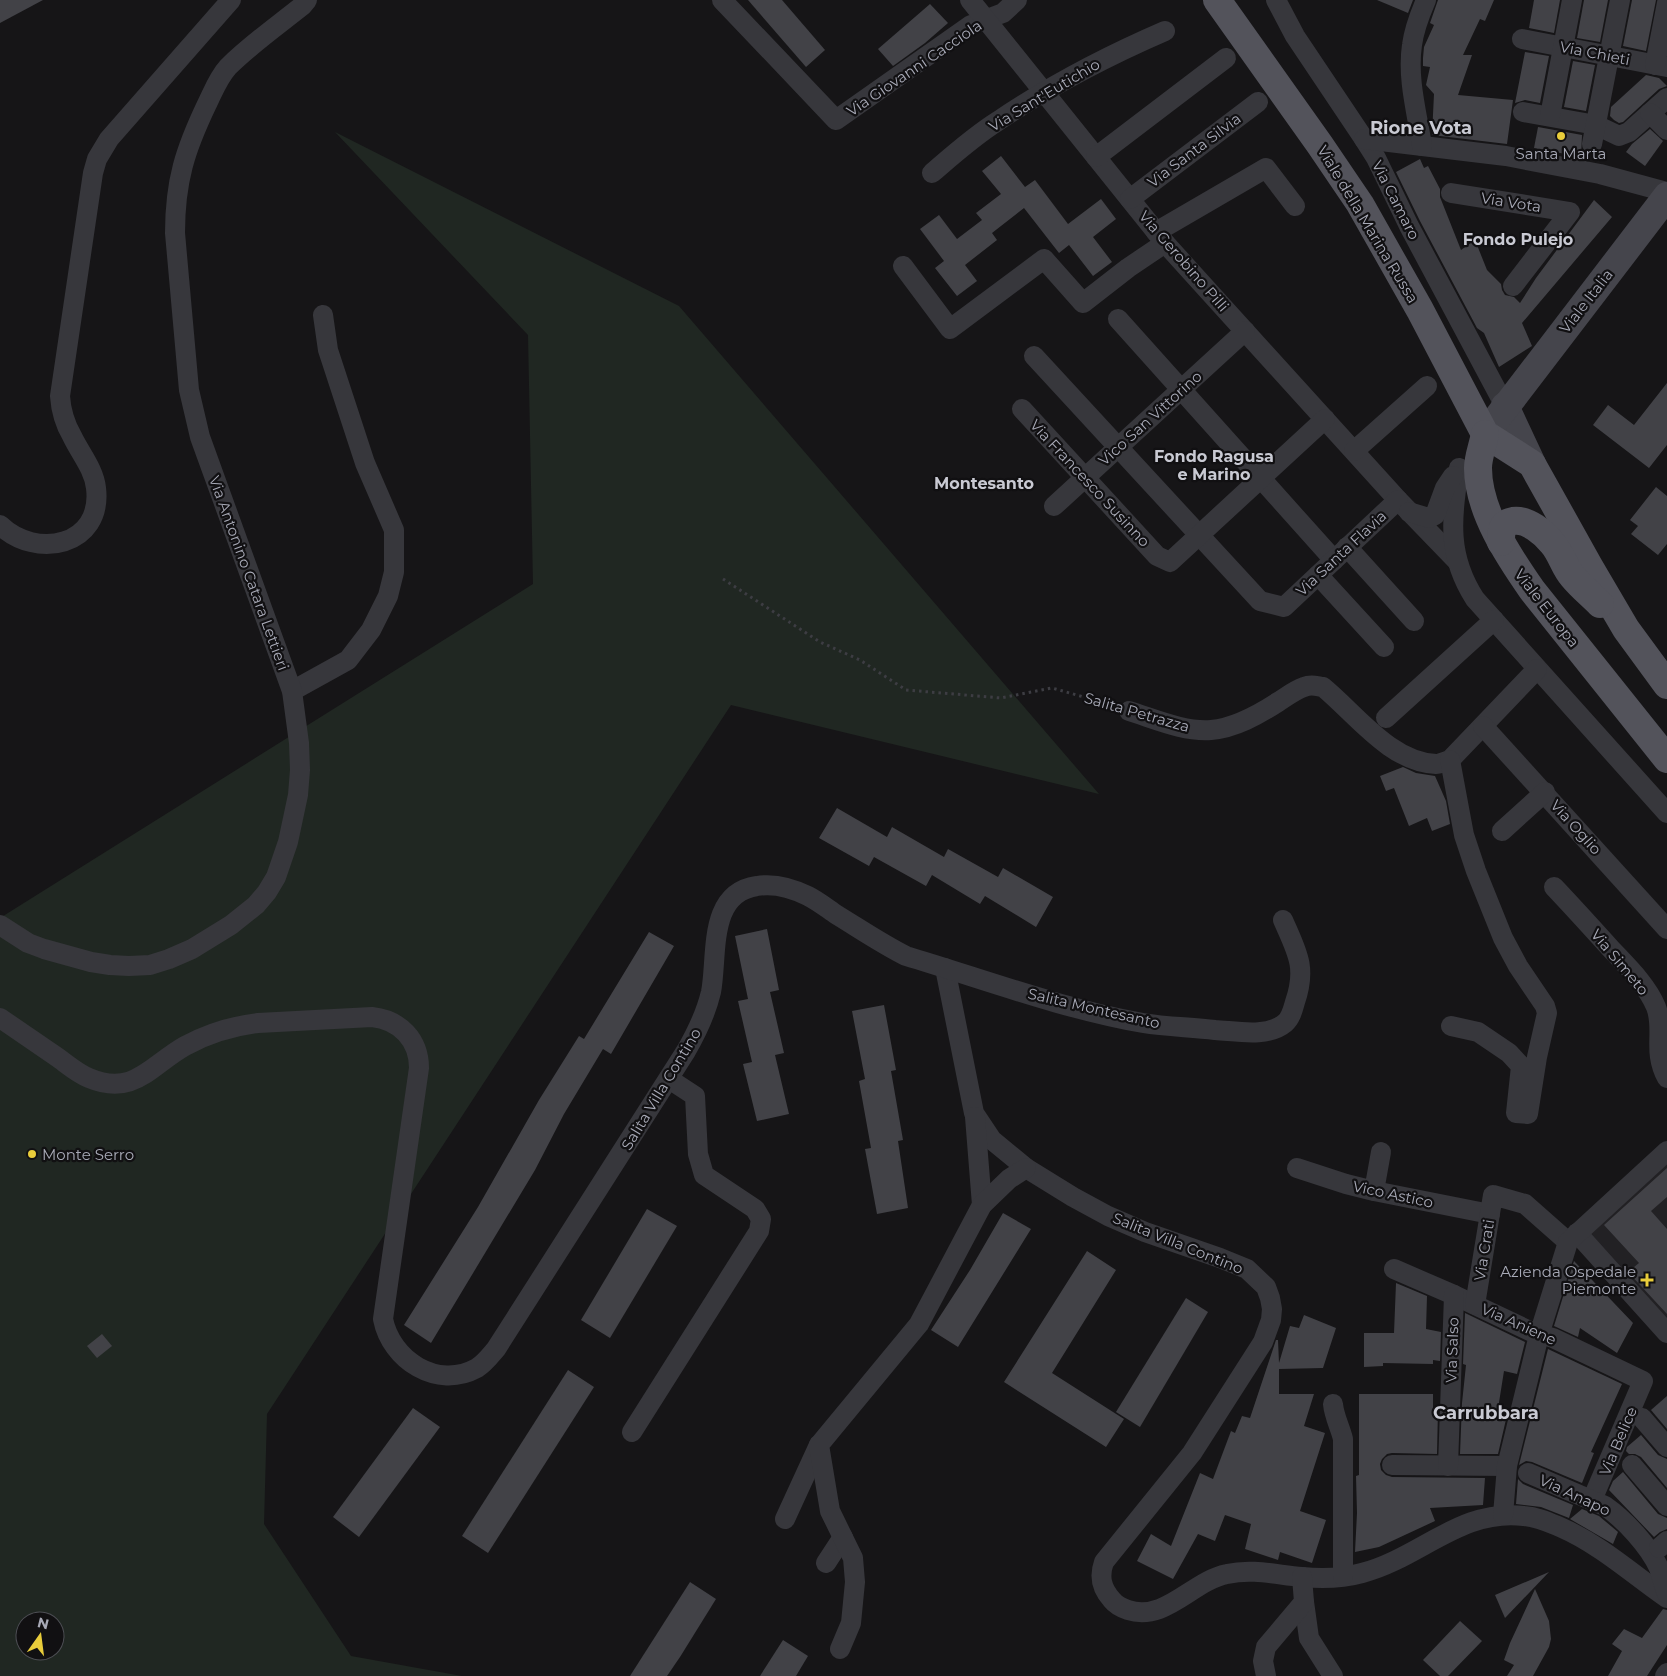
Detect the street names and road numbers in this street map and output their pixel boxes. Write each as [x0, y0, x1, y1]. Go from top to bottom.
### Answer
street label: Via Giovanni Cacciola [843, 16, 985, 120]
street label: Via Chieti [1558, 37, 1632, 69]
street label: Via Sant'Eutichio [985, 54, 1103, 136]
street label: Via Santa Silvia [1144, 109, 1244, 191]
street label: Viale della Marina Russa [1313, 142, 1423, 306]
street label: Via Camaro [1368, 157, 1424, 243]
street label: Via Vota [1480, 188, 1542, 216]
street label: Via Gerobino Pilli [1135, 207, 1233, 315]
street label: Viale Italia [1555, 265, 1617, 337]
street label: Vico San Vittorino [1094, 367, 1206, 469]
street label: Via Francesco Susinno [1026, 415, 1154, 551]
street label: Via Antonino Catara Lettieri [205, 473, 293, 673]
street label: Via Santa Flavia [1292, 506, 1390, 600]
street label: Viale Europa [1510, 565, 1584, 651]
street label: Salita Petrazza [1082, 688, 1192, 736]
street label: Via Oglio [1546, 796, 1606, 858]
street label: Via Simeto [1587, 925, 1653, 999]
street label: Salita Montesanto [1026, 984, 1162, 1032]
street label: Salita Villa Contino [617, 1024, 705, 1154]
street label: Vico Astico [1351, 1176, 1435, 1212]
street label: Salita Villa Contino [1110, 1208, 1246, 1278]
street label: Via Crati [1470, 1218, 1498, 1282]
street label: Via Aniene [1478, 1299, 1560, 1349]
street label: Via Salso [1441, 1317, 1463, 1383]
street label: Via Belice [1595, 1404, 1641, 1478]
street label: Via Anapo [1536, 1470, 1614, 1520]

